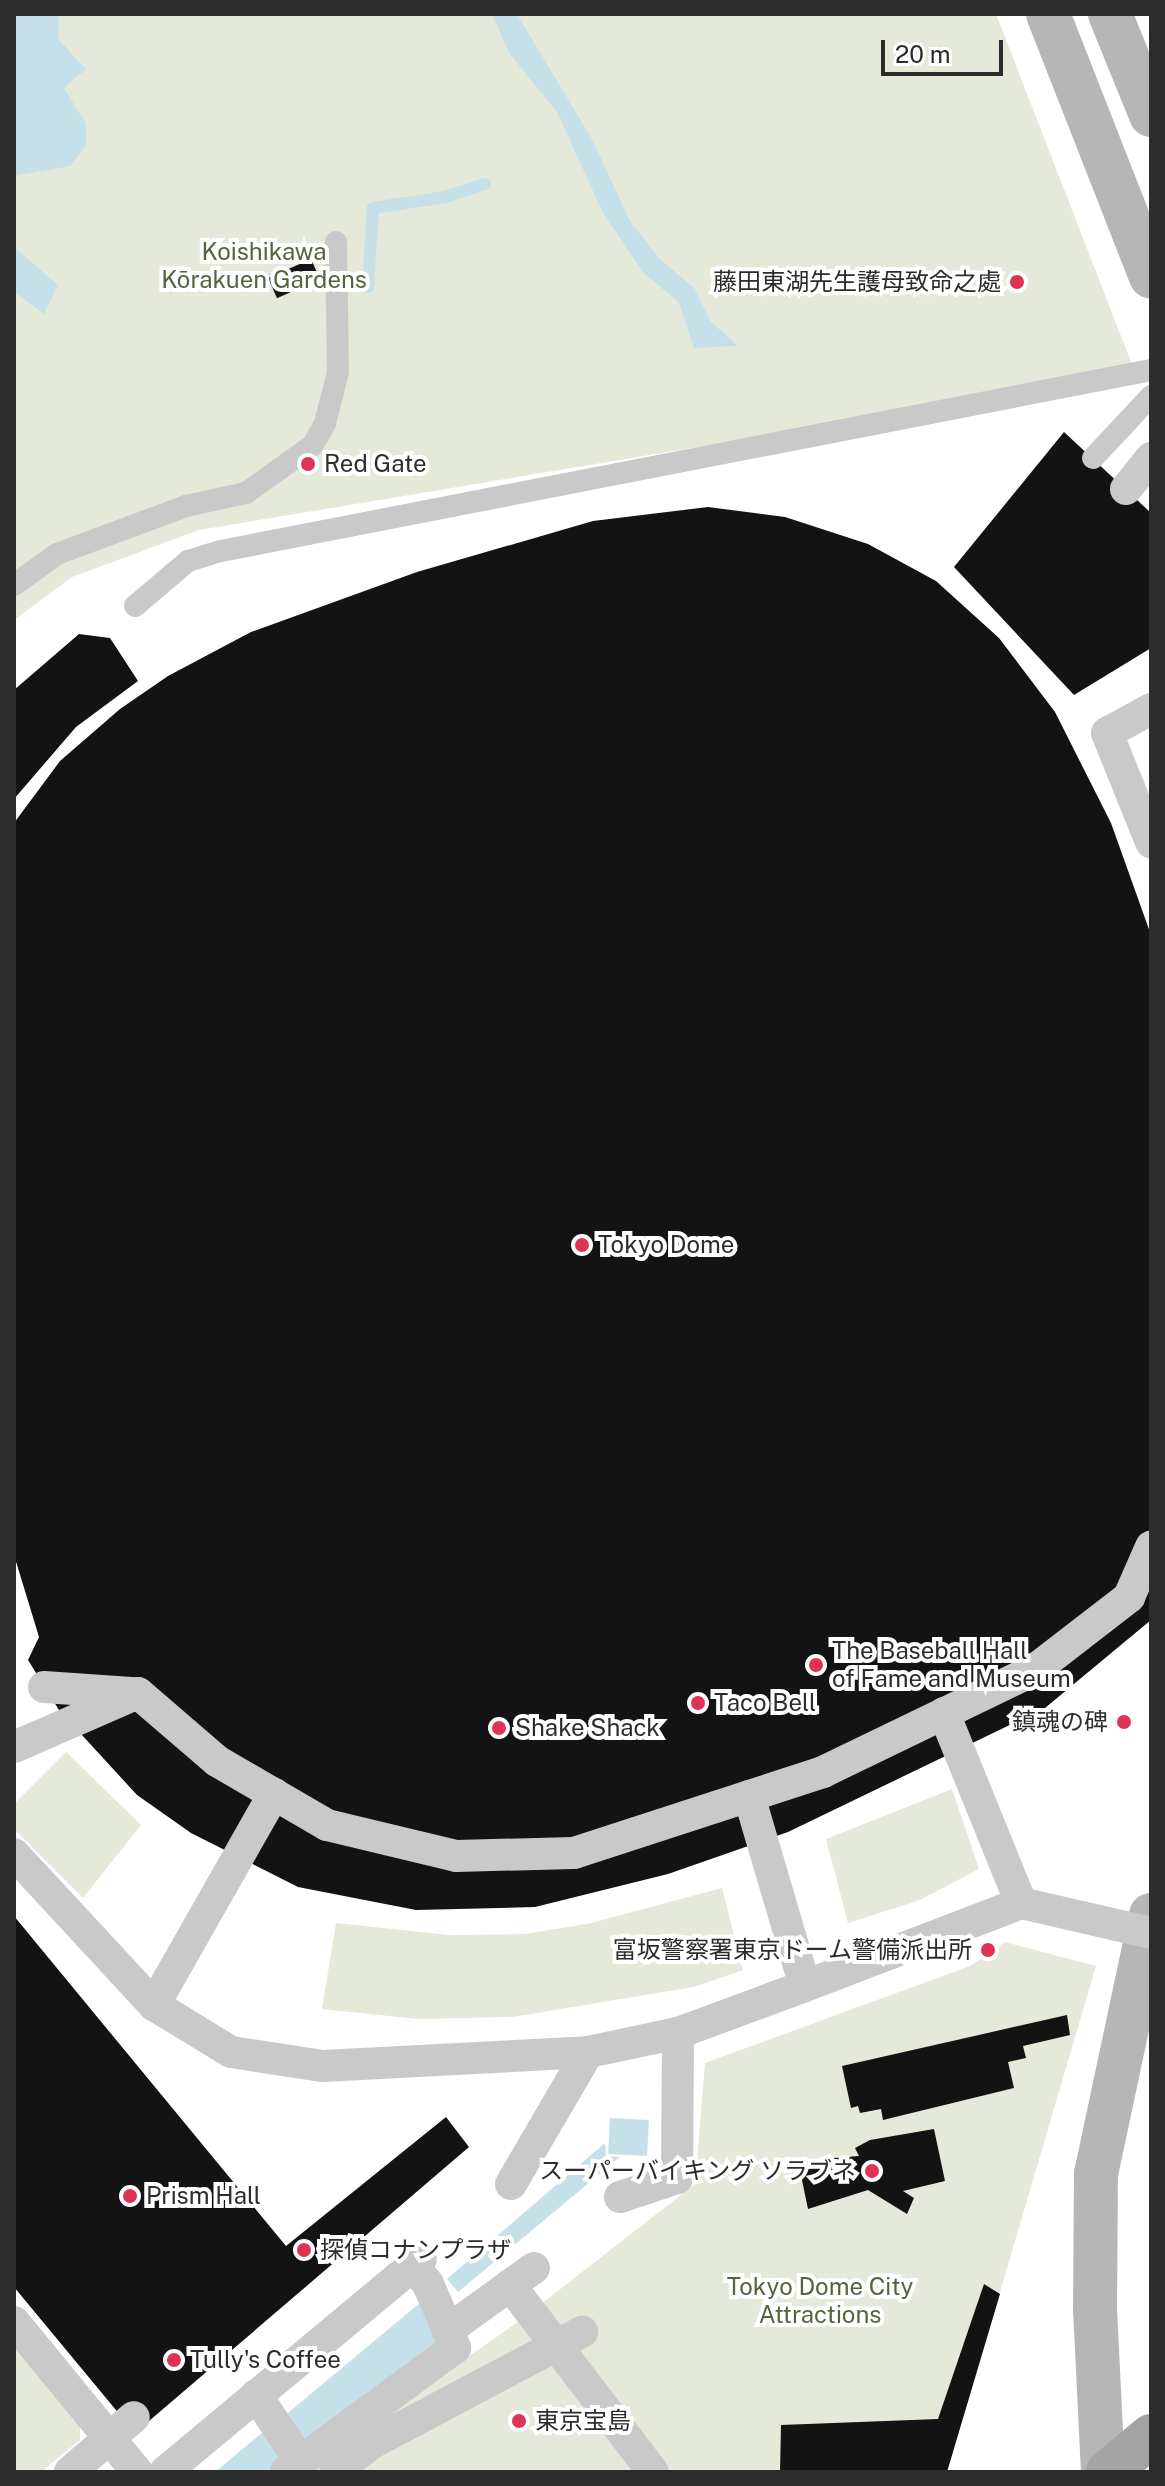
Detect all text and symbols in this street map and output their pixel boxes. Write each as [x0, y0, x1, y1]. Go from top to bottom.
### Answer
scale bar [885, 24, 1007, 74]
text: 20 m [895, 40, 951, 68]
park label: Koishikawa Kōrakuen Gardens [161, 238, 367, 294]
place label: 藤田東湖先生護母致命之處 [713, 268, 1001, 296]
marker: 藤田東湖先生護母致命之處 [1008, 273, 1026, 291]
place label: Red Gate [324, 450, 427, 478]
marker: Red Gate [299, 455, 317, 473]
place label: Tokyo Dome [598, 1231, 735, 1259]
marker: Tokyo Dome [573, 1236, 591, 1254]
place label: The Baseball Hall of Fame and Museum [832, 1637, 1071, 1693]
marker: The Baseball Hall of Fame and Museum [807, 1656, 825, 1674]
place label: Taco Bell [714, 1689, 816, 1717]
marker: Taco Bell [689, 1694, 707, 1712]
place label: 鎮魂の碑 [1012, 1708, 1108, 1736]
marker: 鎮魂の碑 [1115, 1713, 1133, 1731]
place label: Shake Shack [515, 1714, 660, 1742]
marker: Shake Shack [490, 1719, 508, 1737]
place label: 富坂警察署東京ドーム警備派出所 [612, 1936, 972, 1964]
marker: 富坂警察署東京ドーム警備派出所 [979, 1941, 997, 1959]
place label: スーパーバイキング ソラブネ [538, 2157, 856, 2185]
marker: スーパーバイキング ソラブネ [863, 2162, 881, 2180]
place label: Prism Hall [146, 2182, 261, 2210]
marker: Prism Hall [121, 2187, 139, 2205]
place label: 探偵コナンプラザ [320, 2236, 512, 2264]
marker: 探偵コナンプラザ [295, 2241, 313, 2259]
park label: Tokyo Dome City Attractions [727, 2273, 913, 2329]
place label: Tully's Coffee [190, 2346, 341, 2374]
marker: Tully's Coffee [165, 2351, 183, 2369]
place label: 東京宝島 [535, 2407, 631, 2435]
marker: 東京宝島 [510, 2412, 528, 2430]

